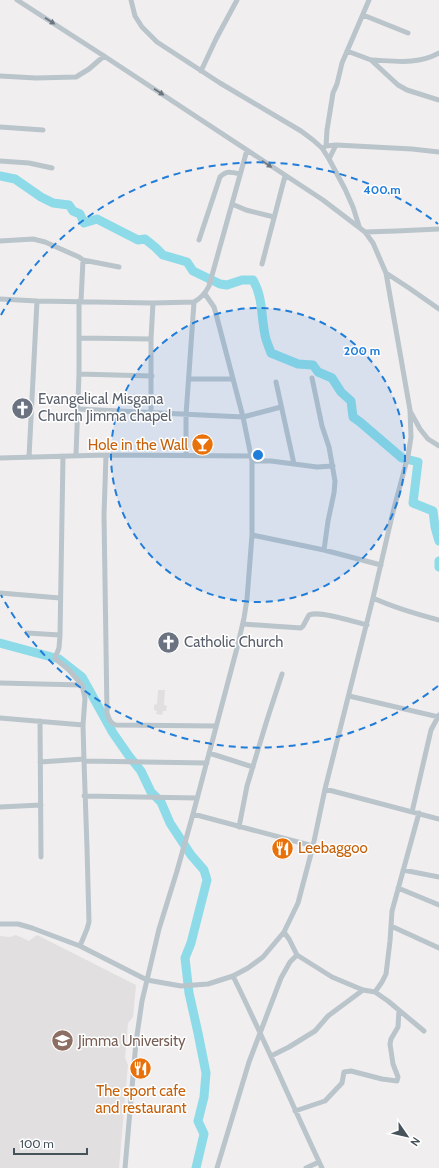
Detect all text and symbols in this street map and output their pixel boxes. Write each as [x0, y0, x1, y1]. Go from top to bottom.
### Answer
one-way arrow [45, 17, 55, 25]
one-way arrow [154, 88, 164, 96]
one-way arrow [262, 160, 273, 167]
text: 400 m [363, 182, 401, 197]
text: 200 m [344, 343, 380, 358]
place label: Evangelical Misgana Church Jimma chapel [38, 390, 172, 425]
church icon: Evangelical Misgana Church Jimma chapel [9, 395, 35, 421]
bar icon: Hole in the Wall [190, 432, 216, 458]
place label: Hole in the Wall [88, 436, 188, 454]
centre of rings [251, 448, 265, 462]
church icon: Catholic Church [155, 629, 181, 655]
place label: Catholic Church [184, 633, 283, 651]
restaurant icon: Leebaggoo [270, 835, 296, 861]
place label: Leebaggoo [298, 839, 368, 857]
school or university icon: Jimma University [50, 1028, 76, 1054]
place label: Jimma University [77, 1032, 186, 1050]
restaurant icon: The sport cafe and restaurant [128, 1055, 154, 1081]
place label: The sport cafe and restaurant [96, 1082, 187, 1117]
north arrow [387, 1116, 427, 1156]
scale bar [14, 1130, 87, 1156]
text: N [407, 1134, 423, 1149]
text: 100 m [20, 1136, 54, 1151]

